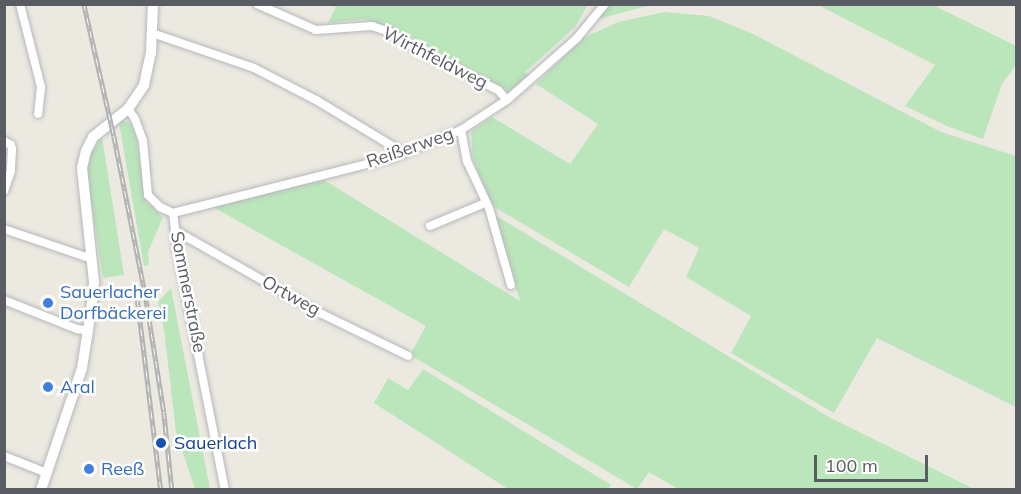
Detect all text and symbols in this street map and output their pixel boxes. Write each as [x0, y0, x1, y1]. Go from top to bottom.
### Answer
street label: Wirthfeldweg [379, 22, 491, 94]
street label: Reißerweg [364, 123, 456, 173]
street label: Sommerstraße [166, 230, 210, 354]
street label: Ortweg [258, 271, 324, 321]
place label: Sauerlacher Dorfbäckerei [60, 282, 167, 324]
marker: Sauerlacher Dorfbäckerei [41, 296, 55, 310]
place label: Aral [60, 376, 95, 398]
marker: Aral [41, 380, 55, 394]
place label: Sauerlach [174, 432, 257, 454]
marker: Sauerlach [152, 434, 170, 452]
scale bar [817, 443, 931, 481]
text: 100 m [825, 454, 878, 477]
place label: Reeß [101, 458, 144, 480]
marker: Reeß [82, 462, 96, 476]

